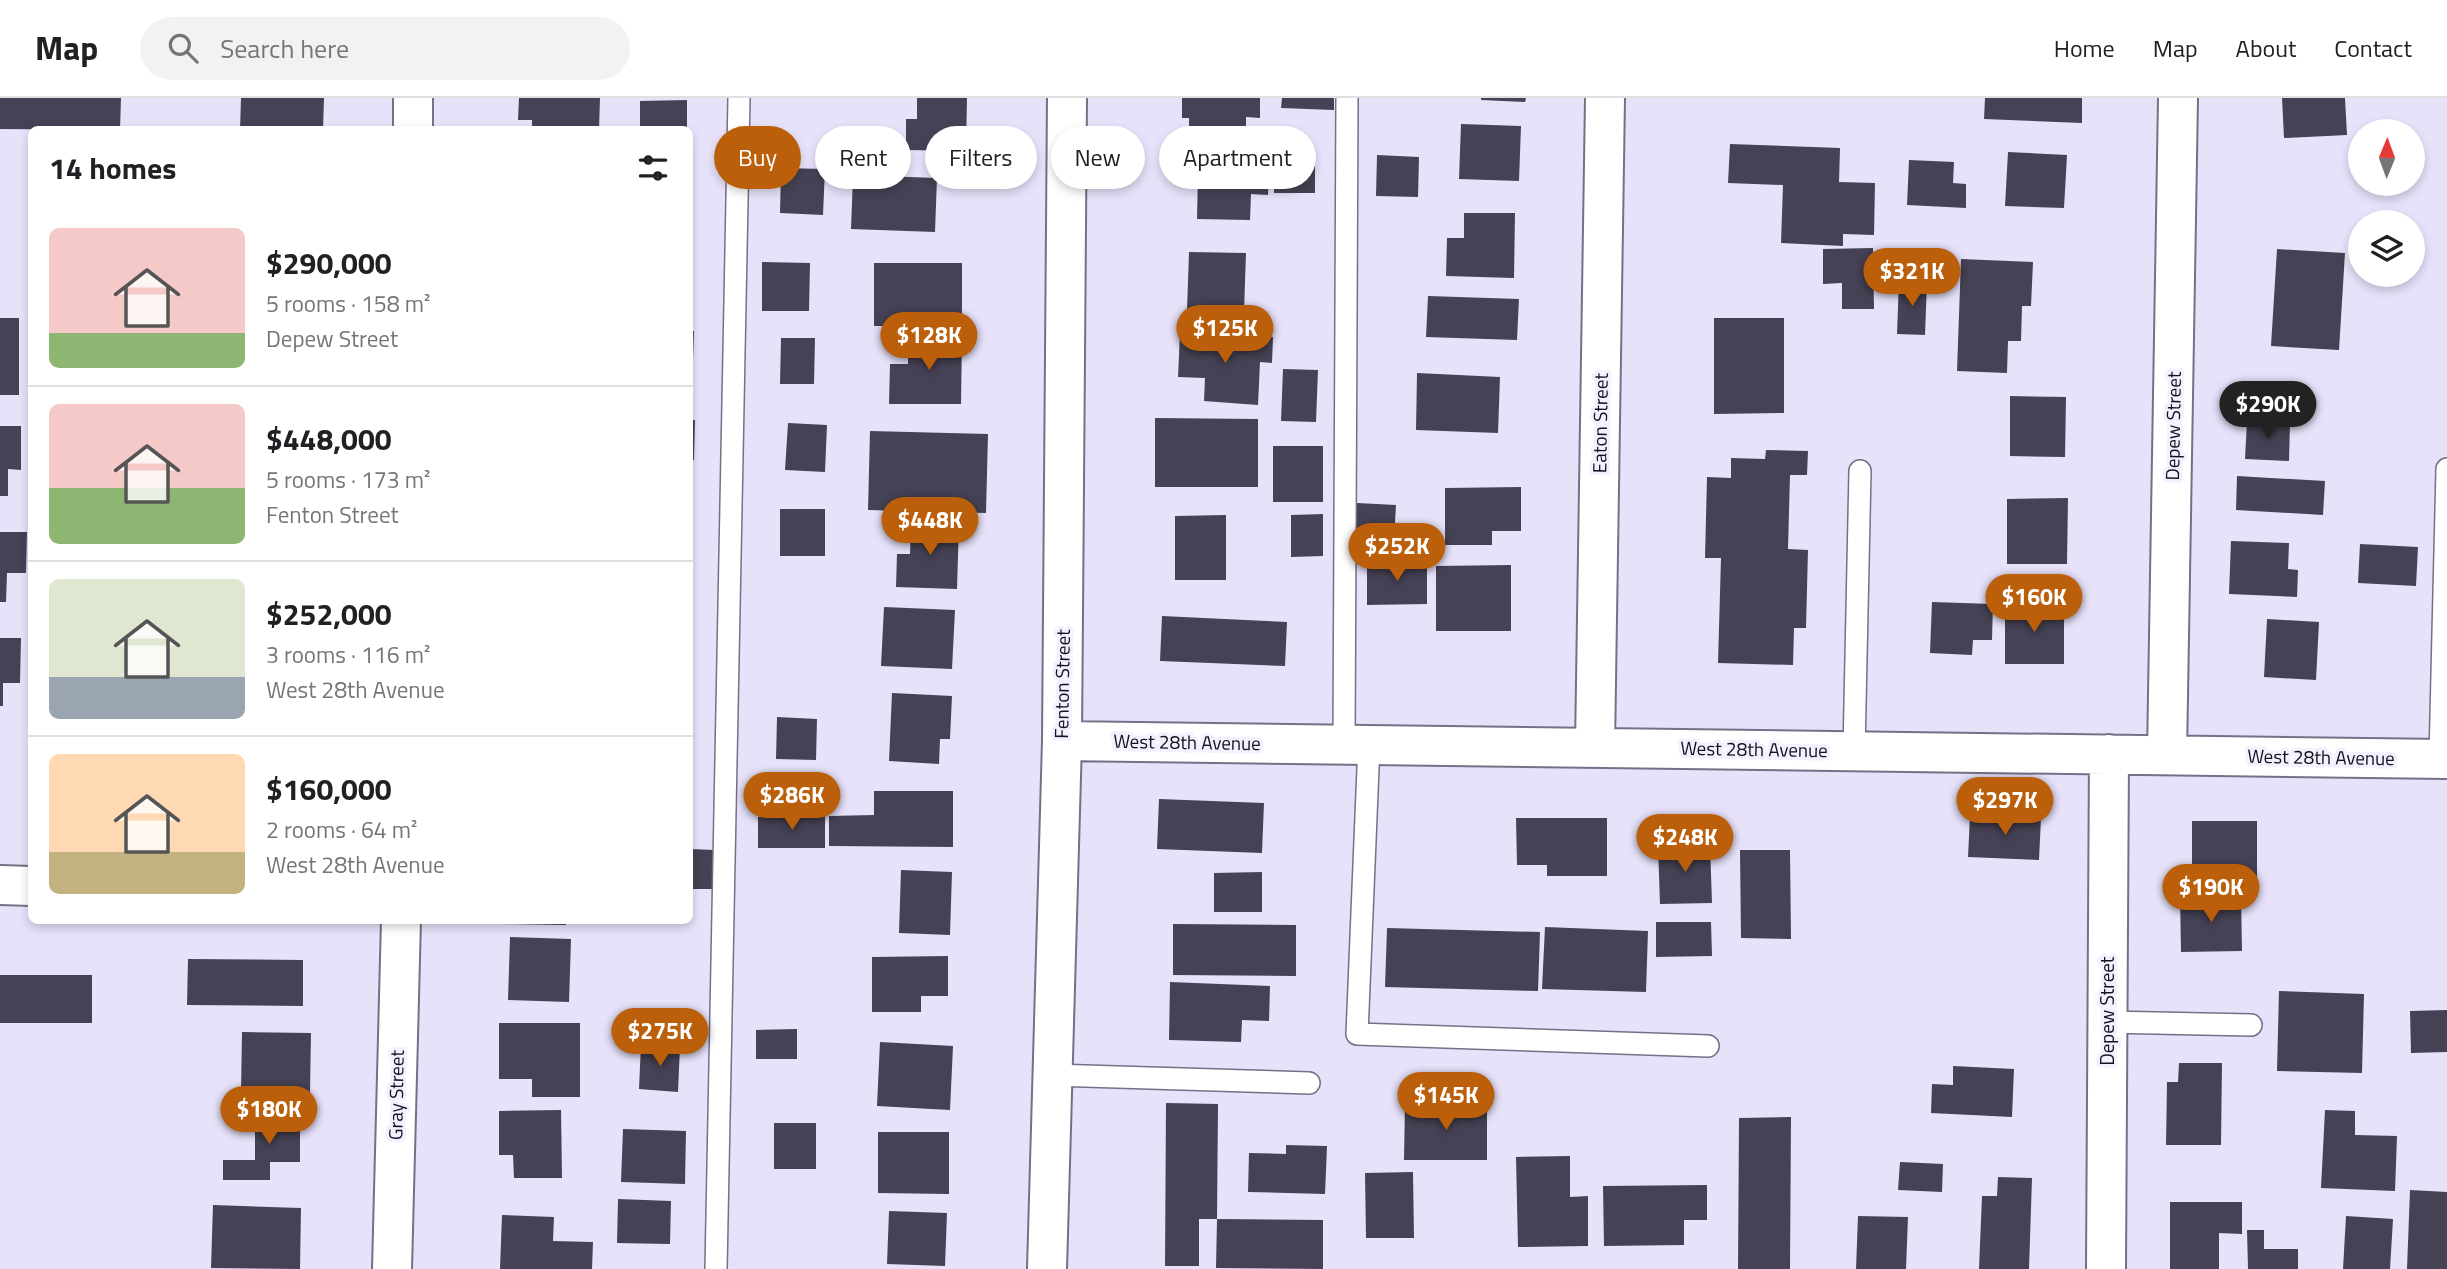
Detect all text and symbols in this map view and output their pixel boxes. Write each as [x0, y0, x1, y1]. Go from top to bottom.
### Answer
search box [140, 17, 630, 80]
text: Map [35, 23, 98, 73]
icon: search [164, 29, 202, 67]
text: Search here [220, 29, 349, 68]
text: Home [2054, 30, 2115, 66]
text: Map [2153, 30, 2198, 66]
text: About [2236, 30, 2296, 66]
text: Contact [2334, 30, 2412, 66]
north arrow [2348, 119, 2426, 196]
map controls [2348, 119, 2425, 287]
chip: Buy [714, 126, 801, 189]
chip: Rent [815, 126, 911, 189]
chip: Filters [925, 126, 1037, 189]
chip: New [1051, 126, 1145, 189]
chip: Apartment [1159, 126, 1316, 189]
text: 14 homes [49, 145, 176, 191]
icon: filters [634, 149, 672, 187]
button: layers [2348, 210, 2425, 287]
text: $290,000 [266, 240, 392, 286]
pin: $321K [1863, 248, 1961, 308]
text: $321K [1879, 253, 1945, 288]
icon: home [105, 256, 189, 340]
text: 5 rooms · 158 m² [266, 286, 430, 321]
pin: $125K [1176, 306, 1274, 365]
text: $125K [1192, 310, 1258, 345]
pin: $128K [880, 313, 978, 372]
text: $128K [896, 317, 962, 352]
text: Depew Street [266, 321, 398, 356]
street label: Depew Street [2157, 371, 2188, 481]
street label: Eaton Street [1584, 372, 1615, 473]
pin: $290K [2219, 382, 2317, 441]
text: $290K [2235, 386, 2301, 421]
text: $448,000 [266, 416, 392, 462]
icon: home [105, 432, 189, 516]
text: 5 rooms · 173 m² [266, 462, 430, 497]
text: Fenton Street [266, 497, 399, 532]
pin: $448K [881, 498, 979, 557]
text: $448K [897, 502, 963, 537]
pin: $252K [1348, 524, 1446, 583]
text: $252K [1364, 528, 1430, 563]
pin: $160K [1985, 574, 2083, 634]
text: $160K [2001, 579, 2067, 614]
text: $252,000 [266, 591, 392, 637]
icon: home [105, 607, 189, 691]
street label: Fenton Street [1046, 629, 1077, 739]
text: 3 rooms · 116 m² [266, 637, 430, 672]
text: West 28th Avenue [266, 672, 445, 707]
street label: West 28th Avenue [1113, 726, 1261, 757]
street label: West 28th Avenue [1680, 733, 1828, 764]
street label: West 28th Avenue [2247, 741, 2395, 772]
text: $160,000 [266, 766, 392, 812]
pin: $286K [743, 772, 841, 832]
text: $286K [759, 777, 825, 812]
pin: $297K [1956, 778, 2054, 837]
icon: home [105, 782, 189, 866]
text: $297K [1972, 782, 2038, 817]
text: 2 rooms · 64 m² [266, 812, 417, 847]
pin: $248K [1636, 814, 1734, 874]
text: $248K [1652, 819, 1718, 854]
text: West 28th Avenue [266, 847, 445, 882]
pin: $190K [2162, 864, 2260, 924]
text: $190K [2178, 869, 2244, 904]
street label: Depew Street [2092, 956, 2121, 1066]
pin: $275K [611, 1009, 709, 1068]
text: $275K [627, 1013, 693, 1048]
street label: Gray Street [380, 1049, 411, 1140]
pin: $145K [1397, 1072, 1495, 1132]
text: $145K [1413, 1077, 1479, 1112]
pin: $180K [220, 1086, 318, 1146]
text: $180K [236, 1091, 302, 1126]

